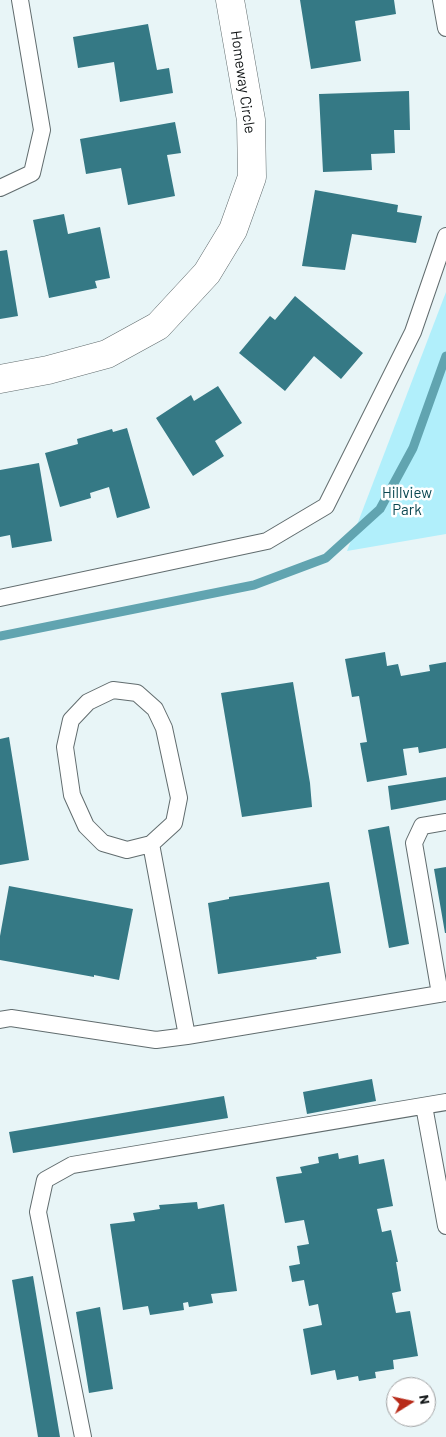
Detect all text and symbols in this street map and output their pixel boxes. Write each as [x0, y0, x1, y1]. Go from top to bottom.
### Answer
street label: Homeway Circle [227, 29, 259, 135]
park label: Hillview Park [382, 484, 432, 519]
north arrow [386, 1377, 436, 1427]
text: N [416, 1393, 434, 1406]

